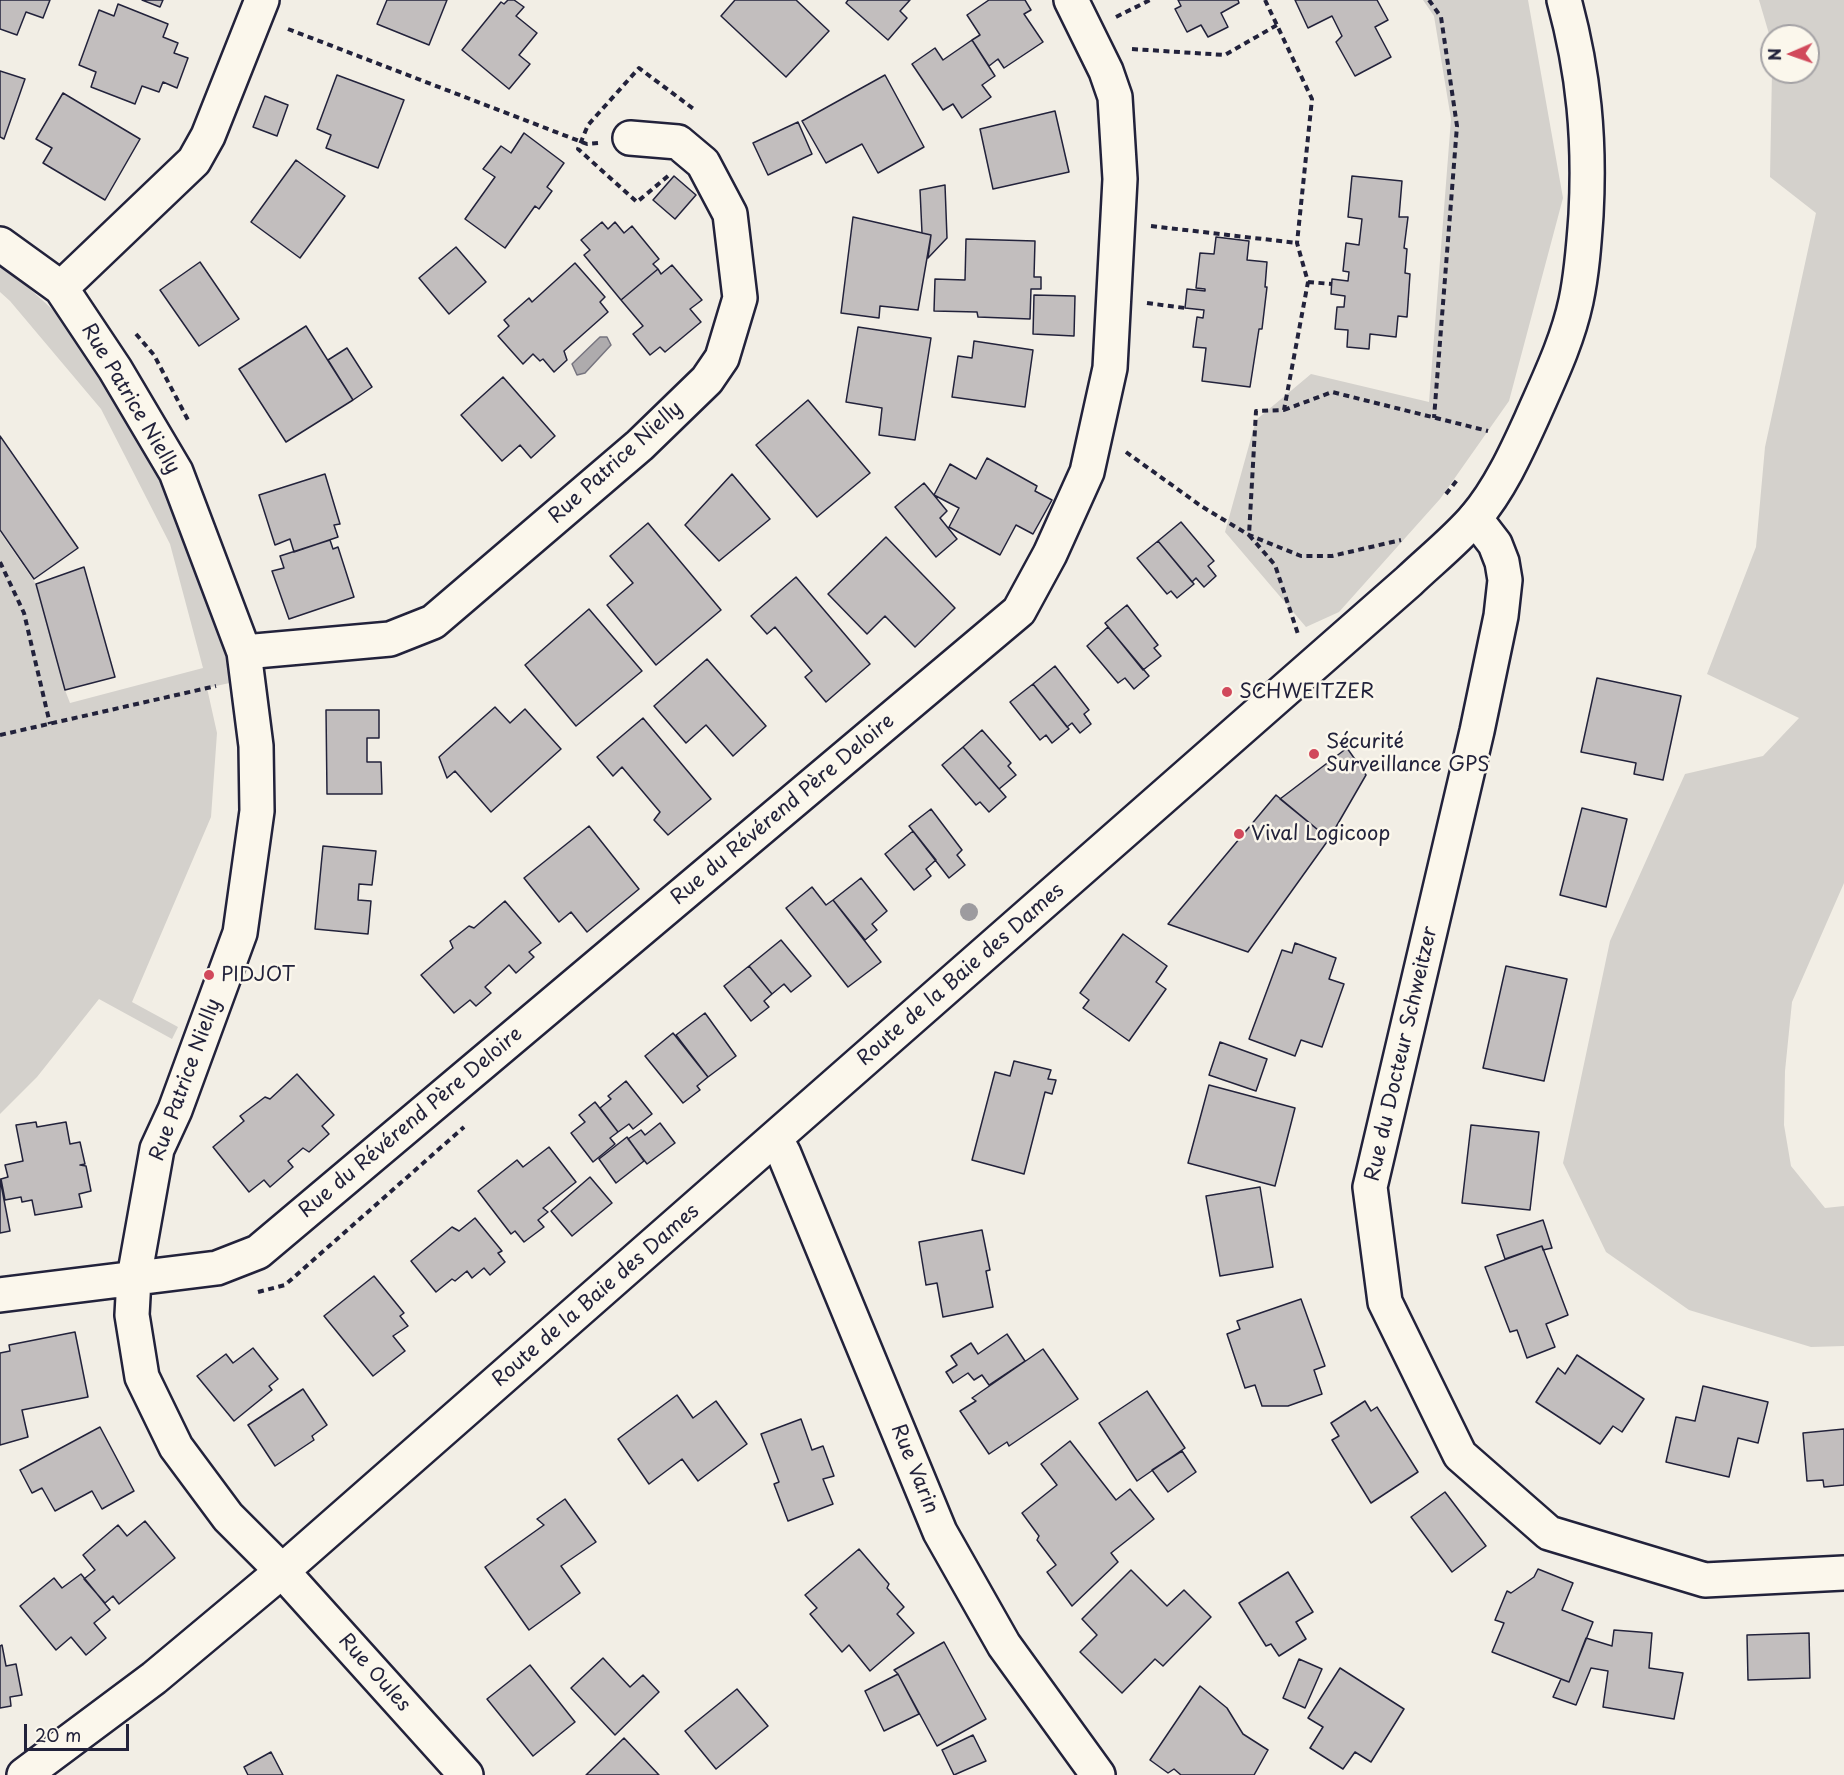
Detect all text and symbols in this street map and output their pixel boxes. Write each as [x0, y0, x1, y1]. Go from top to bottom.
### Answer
north arrow [1760, 24, 1820, 84]
text: N [1762, 48, 1786, 61]
street label: Rue Patrice Nielly [76, 319, 184, 479]
street label: Rue Patrice Nielly [544, 397, 688, 529]
place label: SCHWEITZER [1239, 680, 1374, 704]
marker: SCHWEITZER [1220, 685, 1234, 699]
street label: Rue du Révérend Père Deloire [666, 709, 900, 911]
place label: Sécurité Surveillance GPS [1326, 730, 1490, 777]
marker: Sécurité Surveillance GPS [1307, 747, 1321, 761]
place label: Vival Logicoop [1251, 822, 1390, 846]
marker: Vival Logicoop [1232, 827, 1246, 841]
street label: Route de la Baie des Dames [853, 879, 1069, 1071]
street label: Rue du Docteur Schweitzer [1361, 924, 1443, 1184]
place label: PIDJOT [221, 963, 295, 987]
marker: PIDJOT [202, 968, 216, 982]
street label: Rue Patrice Nielly [145, 995, 227, 1165]
street label: Rue du Révérend Père Deloire [294, 1022, 528, 1224]
street label: Route de la Baie des Dames [488, 1200, 704, 1392]
street label: Rue Varin [885, 1421, 943, 1517]
street label: Rue Oules [333, 1629, 415, 1717]
scale bar [27, 1712, 132, 1750]
text: 20 m [35, 1721, 81, 1748]

